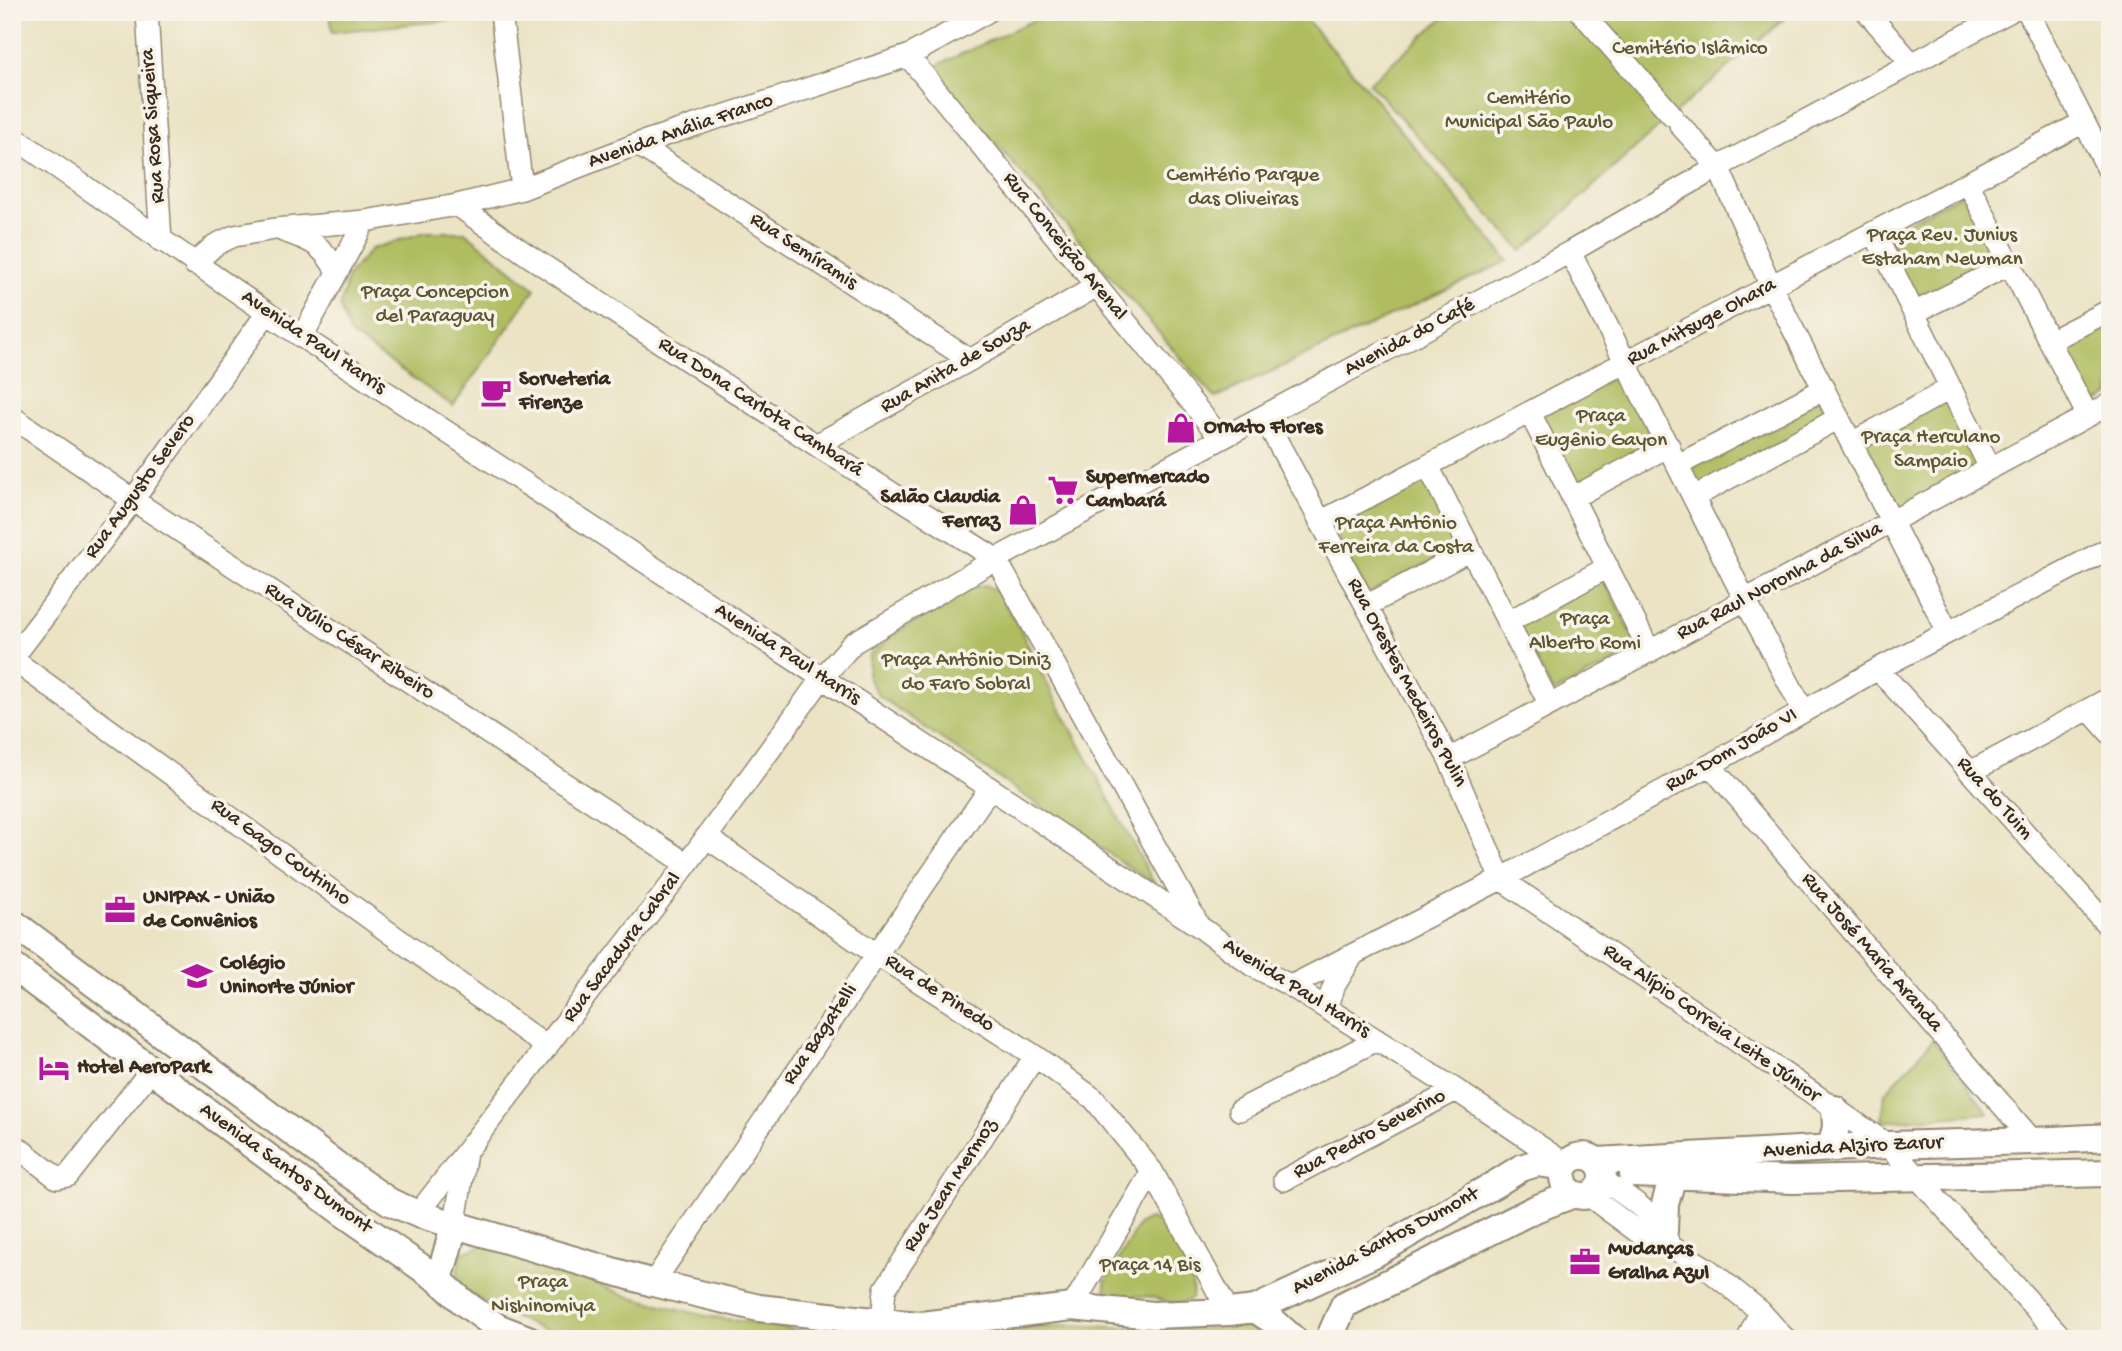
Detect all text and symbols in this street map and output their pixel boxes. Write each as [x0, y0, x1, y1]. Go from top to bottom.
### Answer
park label: Cemitério Islâmico [1612, 37, 1768, 62]
street label: Rua Rosa Siqueira [136, 47, 172, 204]
park label: Cemitério Municipal São Paulo [1445, 87, 1613, 136]
street label: Avenida Anália Franco [585, 89, 777, 175]
park label: Cemitério Parque das Oliveiras [1167, 164, 1321, 213]
street label: Rua Conceição Arenal [996, 168, 1132, 326]
street label: Rua Semíramis [744, 208, 863, 297]
park label: Praça Rev. Junius Estaham Newman [1861, 224, 2023, 273]
street label: Rua Mitsuge Ohara [1623, 273, 1782, 373]
park label: Praça Concepcion del Paraguay [360, 281, 509, 330]
street label: Avenida Paul Harris [236, 285, 391, 401]
street label: Avenida do Café [1340, 293, 1481, 383]
street label: Rua Anita de Souza [877, 313, 1037, 420]
street label: Rua Dona Carlota Cambará [653, 332, 868, 484]
place label: Sorveteria Firenze [518, 368, 612, 417]
cafe icon: Sorveteria Firenze [479, 375, 513, 409]
park label: Praça Eugênio Gayon [1535, 405, 1667, 454]
street label: Rua Augusto Severo [80, 410, 202, 564]
shop icon: Ornato Flores [1164, 411, 1198, 445]
place label: Ornato Flores [1204, 416, 1324, 441]
park label: Praça Herculano Sampaio [1861, 426, 2001, 475]
place label: Supermercado Cambará [1085, 466, 1209, 515]
supermarket icon: Supermercado Cambará [1046, 473, 1080, 507]
place label: Salão Claudia Ferraz [880, 486, 1002, 535]
shop icon: Salão Claudia Ferraz [1006, 493, 1040, 527]
park label: Praça Antônio Ferreira da Costa [1317, 512, 1475, 561]
street label: Rua Raul Noronha da Silva [1673, 517, 1888, 647]
street label: Rua Orestes Medeiros Pulin [1340, 574, 1472, 792]
street label: Rua Júlio César Ribeiro [259, 578, 439, 706]
street label: Avenida Paul Harris [709, 598, 866, 712]
park label: Praça Alberto Romi [1529, 608, 1641, 657]
park label: Praça Antônio Diniz do Faro Sobral [881, 649, 1051, 698]
street label: Rua Dom João VI [1662, 703, 1802, 799]
street label: Rua do Tuim [1950, 752, 2038, 846]
street label: Rua Gago Coutinho [205, 794, 355, 912]
street label: Rua Sacadura Cabral [558, 868, 688, 1028]
street label: Rua José Maria Aranda [1795, 868, 1948, 1039]
place label: UNIPAX - União de Convênios [143, 886, 275, 935]
office icon: UNIPAX - União de Convênios [103, 893, 137, 927]
street label: Avenida Paul Harris [1218, 934, 1376, 1045]
street label: Rua Alípio Correia Leite Júnior [1597, 939, 1826, 1110]
street label: Rua de Pinedo [879, 949, 999, 1039]
place label: Colégio Uninorte Júnior [219, 952, 356, 1001]
school or university icon: Colégio Uninorte Júnior [180, 959, 214, 993]
street label: Rua Bagatelli [778, 980, 864, 1090]
hotel icon: Hotel AeroPark [37, 1051, 71, 1085]
place label: Hotel AeroPark [77, 1056, 213, 1081]
street label: Rua Pedro Severino [1289, 1084, 1451, 1186]
street label: Avenida Santos Dumont [194, 1098, 378, 1241]
street label: Rua Jean Mermoz [899, 1114, 1004, 1257]
street label: Avenida Alziro Zarur [1762, 1131, 1945, 1165]
street label: Avenida Santos Dumont [1289, 1181, 1486, 1302]
place label: Mudanças Gralha Azul [1608, 1238, 1709, 1287]
office icon: Mudanças Gralha Azul [1568, 1245, 1602, 1279]
park label: Praça 14 Bis [1099, 1254, 1202, 1279]
park label: Praça Nishinomiya [491, 1271, 596, 1320]

